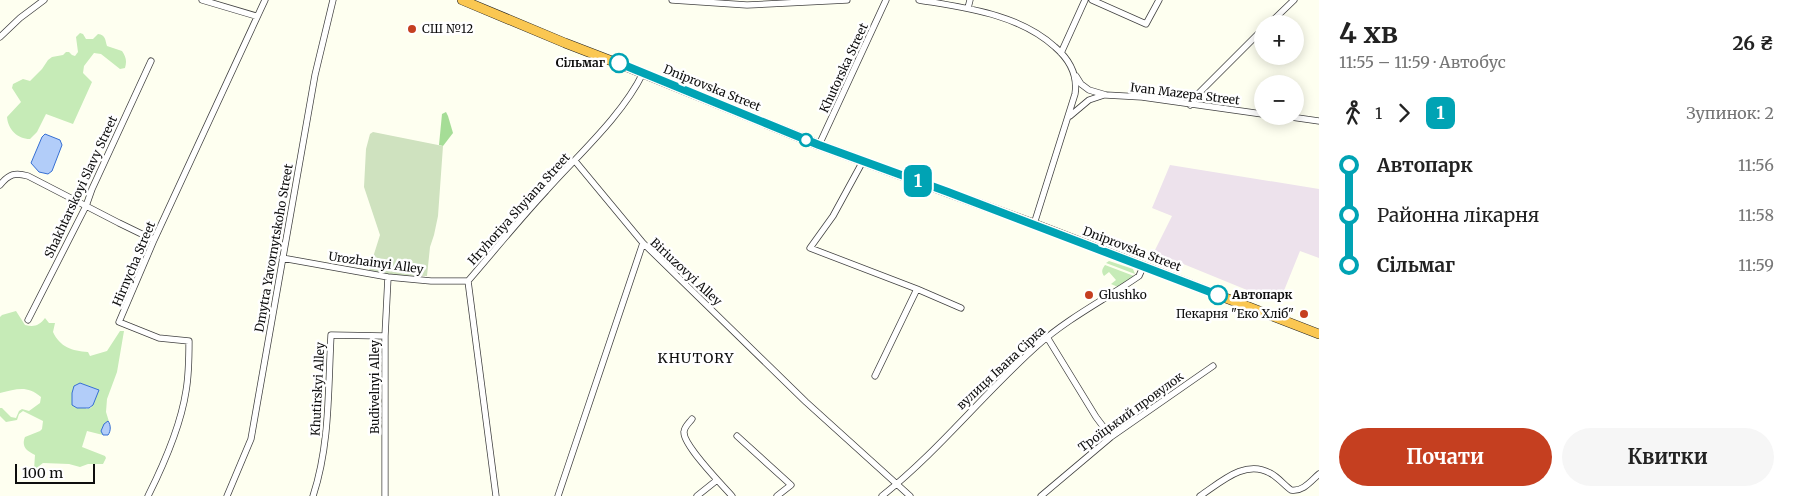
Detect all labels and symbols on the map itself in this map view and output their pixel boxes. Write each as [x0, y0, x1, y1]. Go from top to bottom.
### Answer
street label: Khutorska Street [816, 20, 871, 115]
place label: СШ №12 [422, 21, 473, 36]
marker: СШ №12 [406, 23, 418, 35]
marker: Сільмаг [609, 53, 629, 73]
place label: Сільмаг [556, 55, 606, 70]
street label: Dniprovska Street [661, 61, 763, 114]
street label: Ivan Mazepa Street [1129, 79, 1241, 108]
street label: Shakhtarskoyi Slavy Street [41, 113, 120, 260]
unlabelled marker [799, 133, 813, 147]
street label: Hryhoriya Shyiana Street [464, 149, 573, 268]
street label: Dmytra Yavornytskoho Street [251, 162, 296, 333]
line badge: 1 [902, 165, 934, 197]
street label: Hirnycha Street [109, 219, 158, 309]
street label: Dniprovska Street [1081, 223, 1184, 274]
street label: Biriuzovyi Alley [647, 235, 725, 309]
street label: Urozhainyi Alley [328, 248, 425, 277]
marker: Автопарк [1208, 285, 1228, 305]
place label: Glushko [1099, 287, 1147, 302]
place label: Автопарк [1231, 287, 1293, 302]
marker: Glushko [1083, 289, 1095, 301]
place label: Пекарня "Еко Хліб" [1176, 306, 1294, 321]
marker: Пекарня "Еко Хліб" [1298, 308, 1310, 320]
street label: вулиця Івана Сірка [953, 322, 1048, 413]
street label: Budivelnyi Alley [367, 340, 382, 434]
street label: Khutirskyi Alley [308, 342, 327, 436]
district label: KHUTORY [657, 349, 735, 367]
street label: Троїцький провулок [1075, 368, 1187, 455]
scale bar [15, 461, 95, 484]

